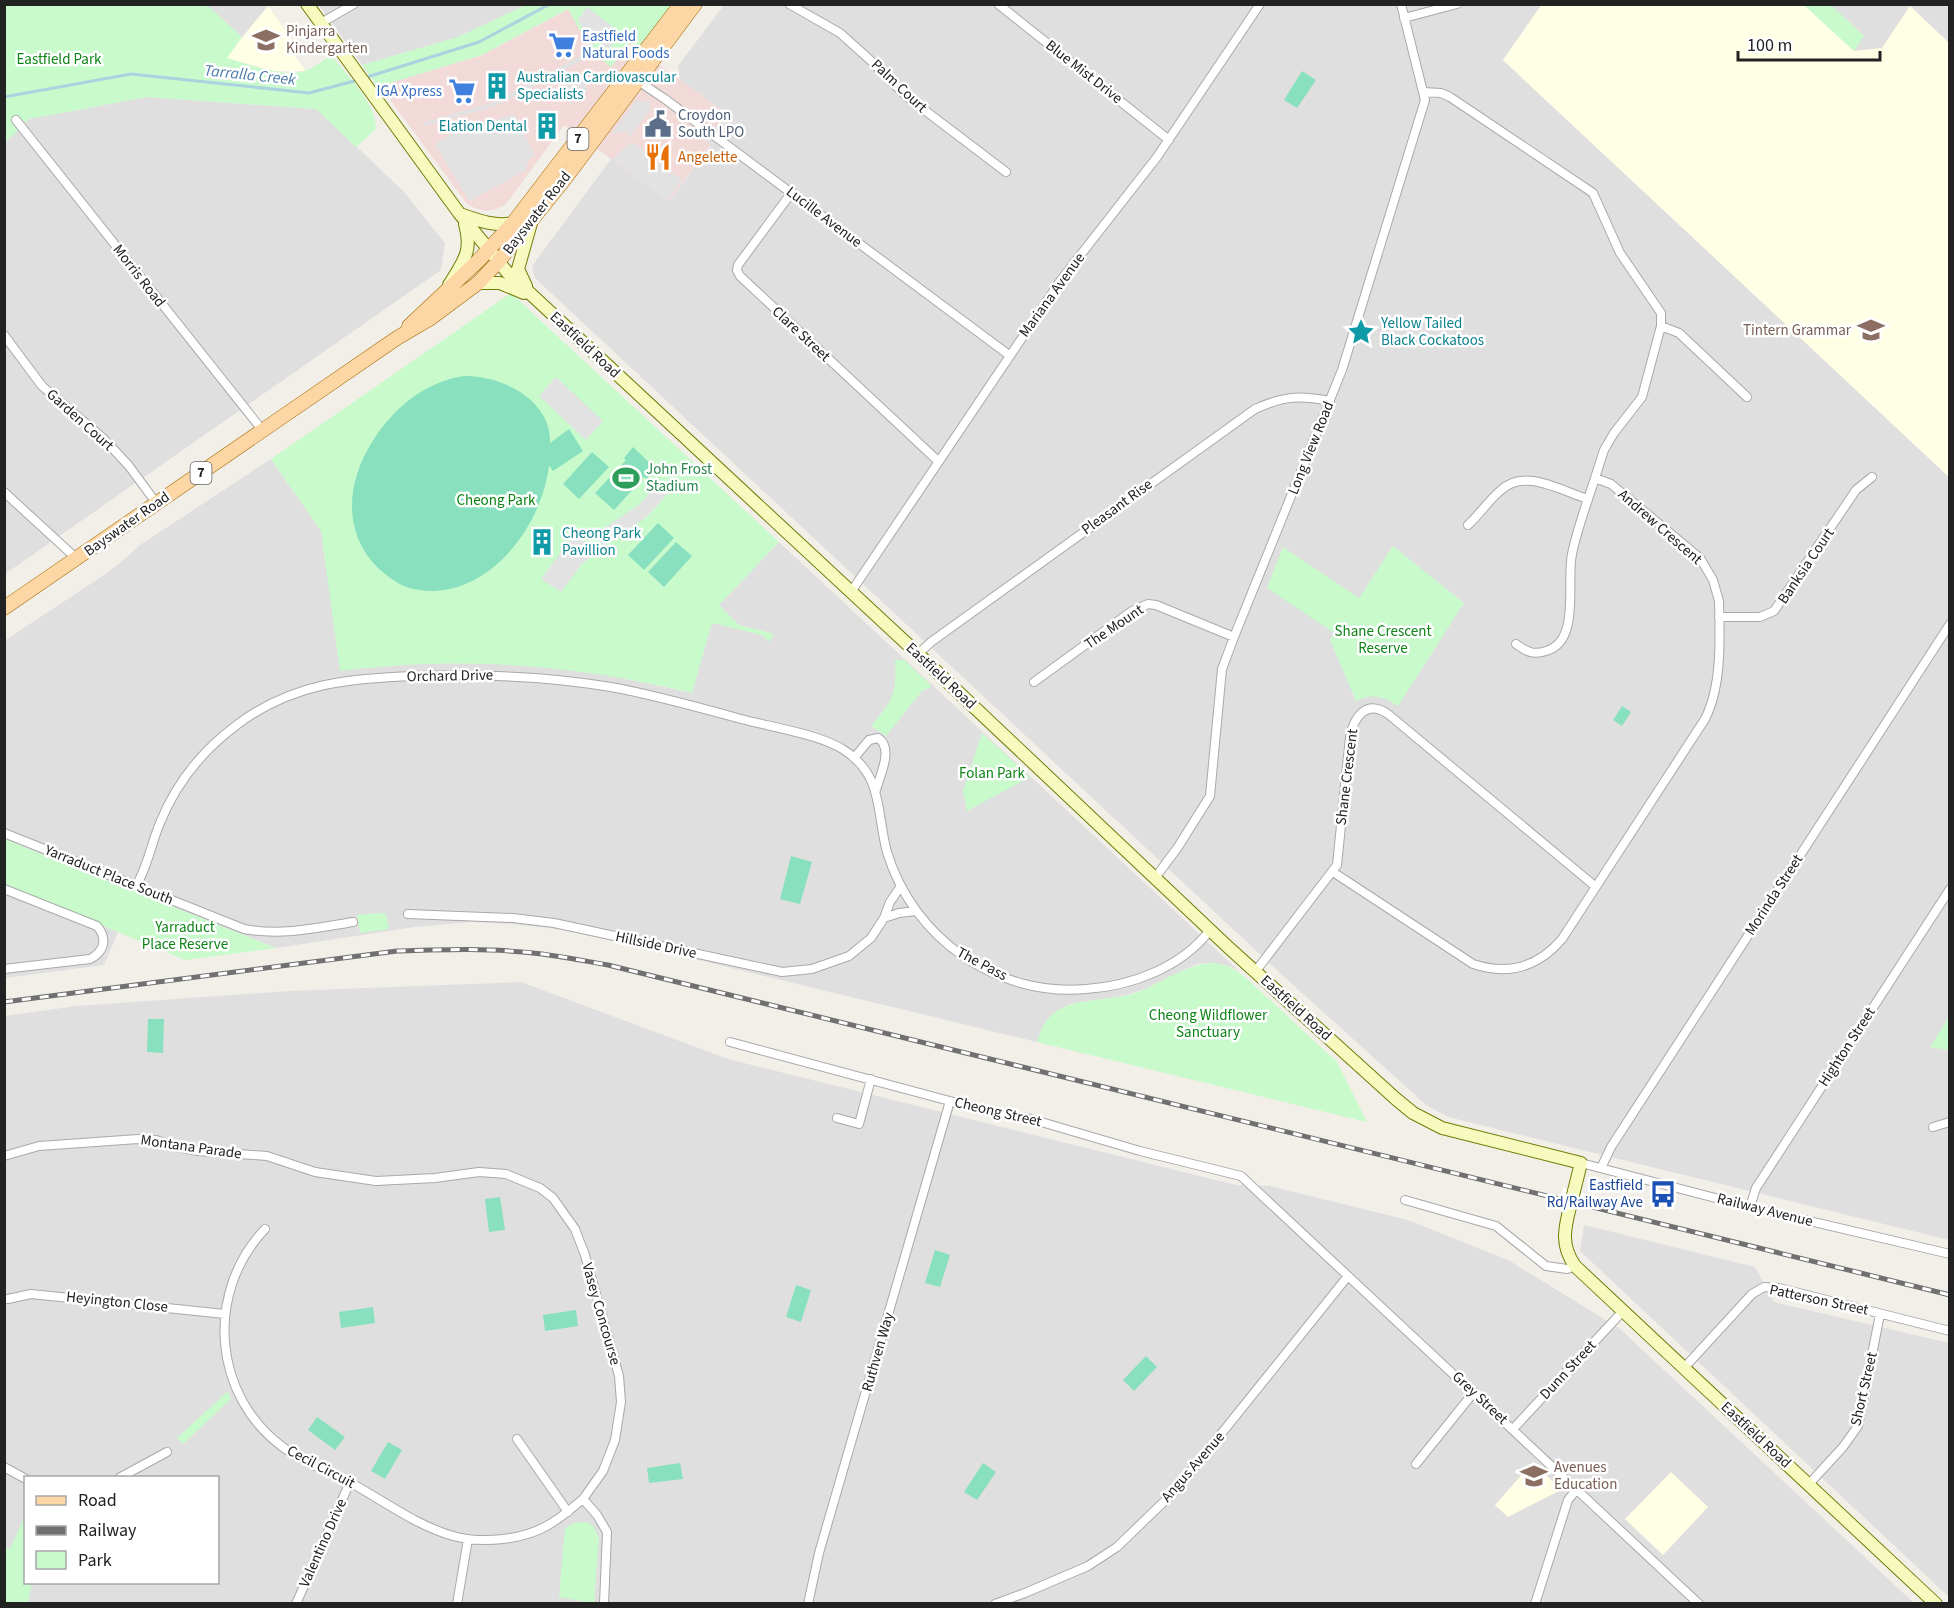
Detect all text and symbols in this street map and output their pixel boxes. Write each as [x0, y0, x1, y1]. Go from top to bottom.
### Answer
place label: Pinjarra Kindergarten [286, 21, 368, 59]
scale bar [1738, 24, 1880, 62]
school or university icon: Pinjarra Kindergarten [251, 25, 281, 55]
place label: Eastfield Natural Foods [582, 26, 670, 64]
supermarket icon: Eastfield Natural Foods [547, 30, 577, 60]
text: 100 m [1747, 33, 1792, 58]
street label: Blue Mist Drive [1041, 35, 1127, 109]
park label: Eastfield Park [16, 49, 102, 70]
street label: Palm Court [866, 55, 932, 117]
water label: Tarralla Creek [203, 59, 297, 91]
place label: Australian Cardiovascular Specialists [517, 67, 677, 105]
building icon: Australian Cardiovascular Specialists [482, 71, 512, 101]
supermarket icon: IGA Xpress [447, 76, 477, 106]
place label: IGA Xpress [377, 81, 442, 102]
place label: Croydon South LPO [678, 105, 744, 143]
public building icon: Croydon South LPO [643, 109, 673, 139]
building icon: Elation Dental [532, 111, 562, 141]
place label: Elation Dental [439, 116, 527, 137]
road number: 7 [568, 128, 588, 150]
restaurant icon: Angelette [643, 142, 673, 172]
place label: Angelette [678, 147, 737, 168]
street label: Bayswater Road [498, 167, 576, 259]
street label: Lucille Avenue [782, 181, 866, 253]
street label: Morris Road [108, 240, 170, 312]
street label: Mariana Avenue [1014, 248, 1090, 342]
street label: Clare Street [767, 301, 835, 367]
street label: Eastfield Road [545, 307, 625, 383]
place label: Yellow Tailed Black Cockatoos [1380, 313, 1484, 351]
school or university icon: Tintern Grammar [1856, 315, 1886, 345]
place icon: Yellow Tailed Black Cockatoos [1346, 317, 1376, 347]
place label: Tintern Grammar [1743, 320, 1852, 341]
street label: Garden Court [42, 384, 118, 456]
street label: Long View Road [1283, 398, 1339, 498]
place label: John Frost Stadium [646, 459, 712, 497]
road number: 7 [190, 462, 212, 484]
sports icon: John Frost Stadium [611, 463, 641, 493]
street label: Pleasant Rise [1077, 474, 1157, 540]
street label: Andrew Crescent [1613, 484, 1707, 570]
street label: Bayswater Road [80, 487, 174, 561]
park label: Cheong Park [456, 490, 536, 511]
place label: Cheong Park Pavillion [562, 523, 642, 561]
street label: Banksia Court [1773, 524, 1839, 608]
building icon: Cheong Park Pavillion [527, 527, 557, 557]
street label: The Mount [1080, 600, 1148, 654]
park label: Shane Crescent Reserve [1335, 621, 1431, 659]
street label: Eastfield Road [901, 638, 981, 714]
street label: Orchard Drive [407, 665, 493, 687]
street label: Shane Crescent [1331, 728, 1363, 826]
park label: Folan Park [959, 763, 1026, 784]
street label: Yarraduct Place South [41, 839, 176, 910]
street label: Morinda Street [1740, 850, 1808, 940]
park label: Yarraduct Place Reserve [142, 917, 228, 955]
street label: Hillside Drive [614, 926, 698, 964]
street label: The Pass [953, 942, 1011, 986]
street label: Eastfield Road [1256, 970, 1336, 1046]
street label: Highton Street [1813, 1003, 1881, 1091]
park label: Cheong Wildflower Sanctuary [1149, 1005, 1268, 1043]
street label: Cheong Street [952, 1092, 1044, 1132]
street label: Montana Parade [139, 1130, 243, 1164]
place label: Eastfield Rd/Railway Ave [1547, 1175, 1643, 1213]
bus stop icon: Eastfield Rd/Railway Ave [1648, 1179, 1678, 1209]
street label: Railway Avenue [1715, 1188, 1815, 1232]
street label: Vasey Concourse [576, 1260, 626, 1368]
street label: Patterson Street [1768, 1279, 1870, 1321]
street label: Heyington Close [65, 1286, 169, 1318]
street label: Ruthven Way [857, 1310, 899, 1394]
street label: Dunn Street [1535, 1336, 1601, 1404]
street label: Short Street [1845, 1350, 1883, 1428]
street label: Grey Street [1447, 1367, 1513, 1429]
street label: Eastfield Road [1716, 1397, 1796, 1473]
street label: Angus Avenue [1156, 1427, 1230, 1507]
street label: Cecil Circuit [283, 1440, 359, 1494]
place label: Avenues Education [1554, 1457, 1617, 1495]
school or university icon: Avenues Education [1519, 1461, 1549, 1491]
legend [24, 1476, 219, 1584]
text: Road [78, 1488, 117, 1513]
street label: Valentino Drive [294, 1495, 352, 1591]
text: Railway [78, 1518, 137, 1543]
text: Park [78, 1548, 112, 1573]

